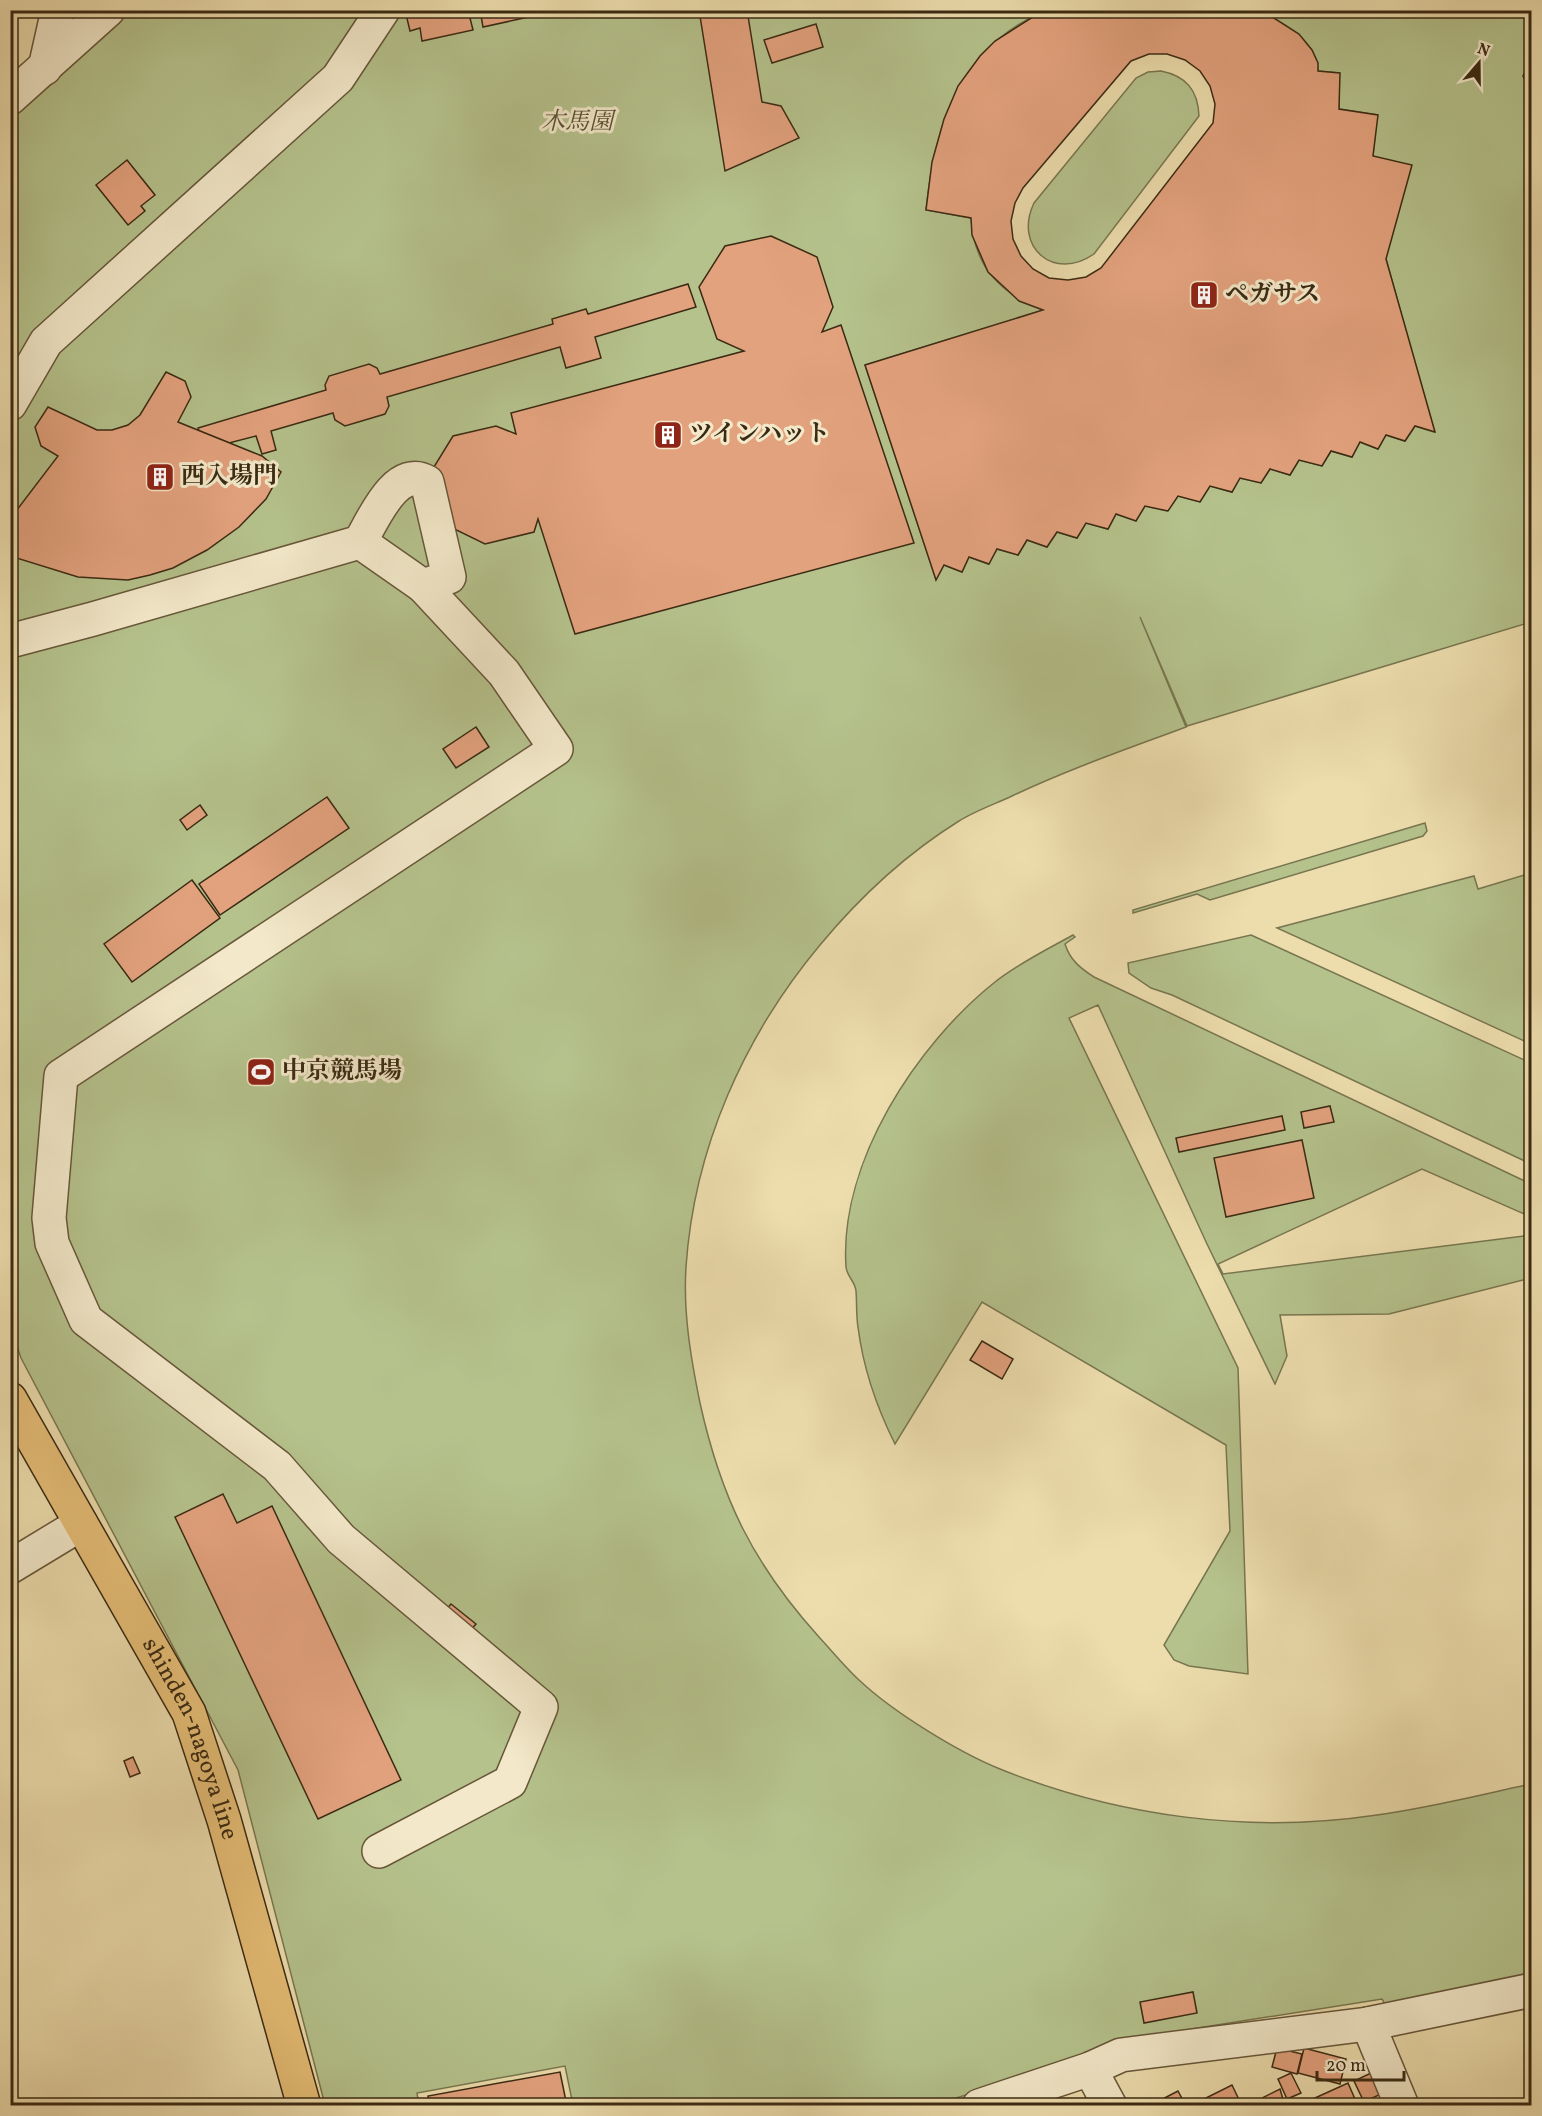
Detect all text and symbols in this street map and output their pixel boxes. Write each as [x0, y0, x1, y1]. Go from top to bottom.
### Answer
north arrow [1449, 33, 1509, 93]
text: N [1474, 38, 1493, 63]
park label: 木馬園 [541, 106, 617, 140]
place label: ペガサス [1225, 278, 1320, 312]
building icon: ペガサス [1188, 279, 1220, 311]
place label: ツインハット [689, 418, 830, 452]
building icon: ツインハット [652, 419, 684, 451]
place label: 西入場門 [181, 460, 277, 494]
building icon: 西入場門 [144, 461, 176, 493]
place label: 中京競馬場 [282, 1055, 402, 1089]
sports icon: 中京競馬場 [245, 1056, 277, 1088]
street label: shinden-nagoya line [133, 1632, 246, 1844]
scale bar [1317, 2044, 1404, 2082]
text: 20 m [1326, 2054, 1366, 2079]

